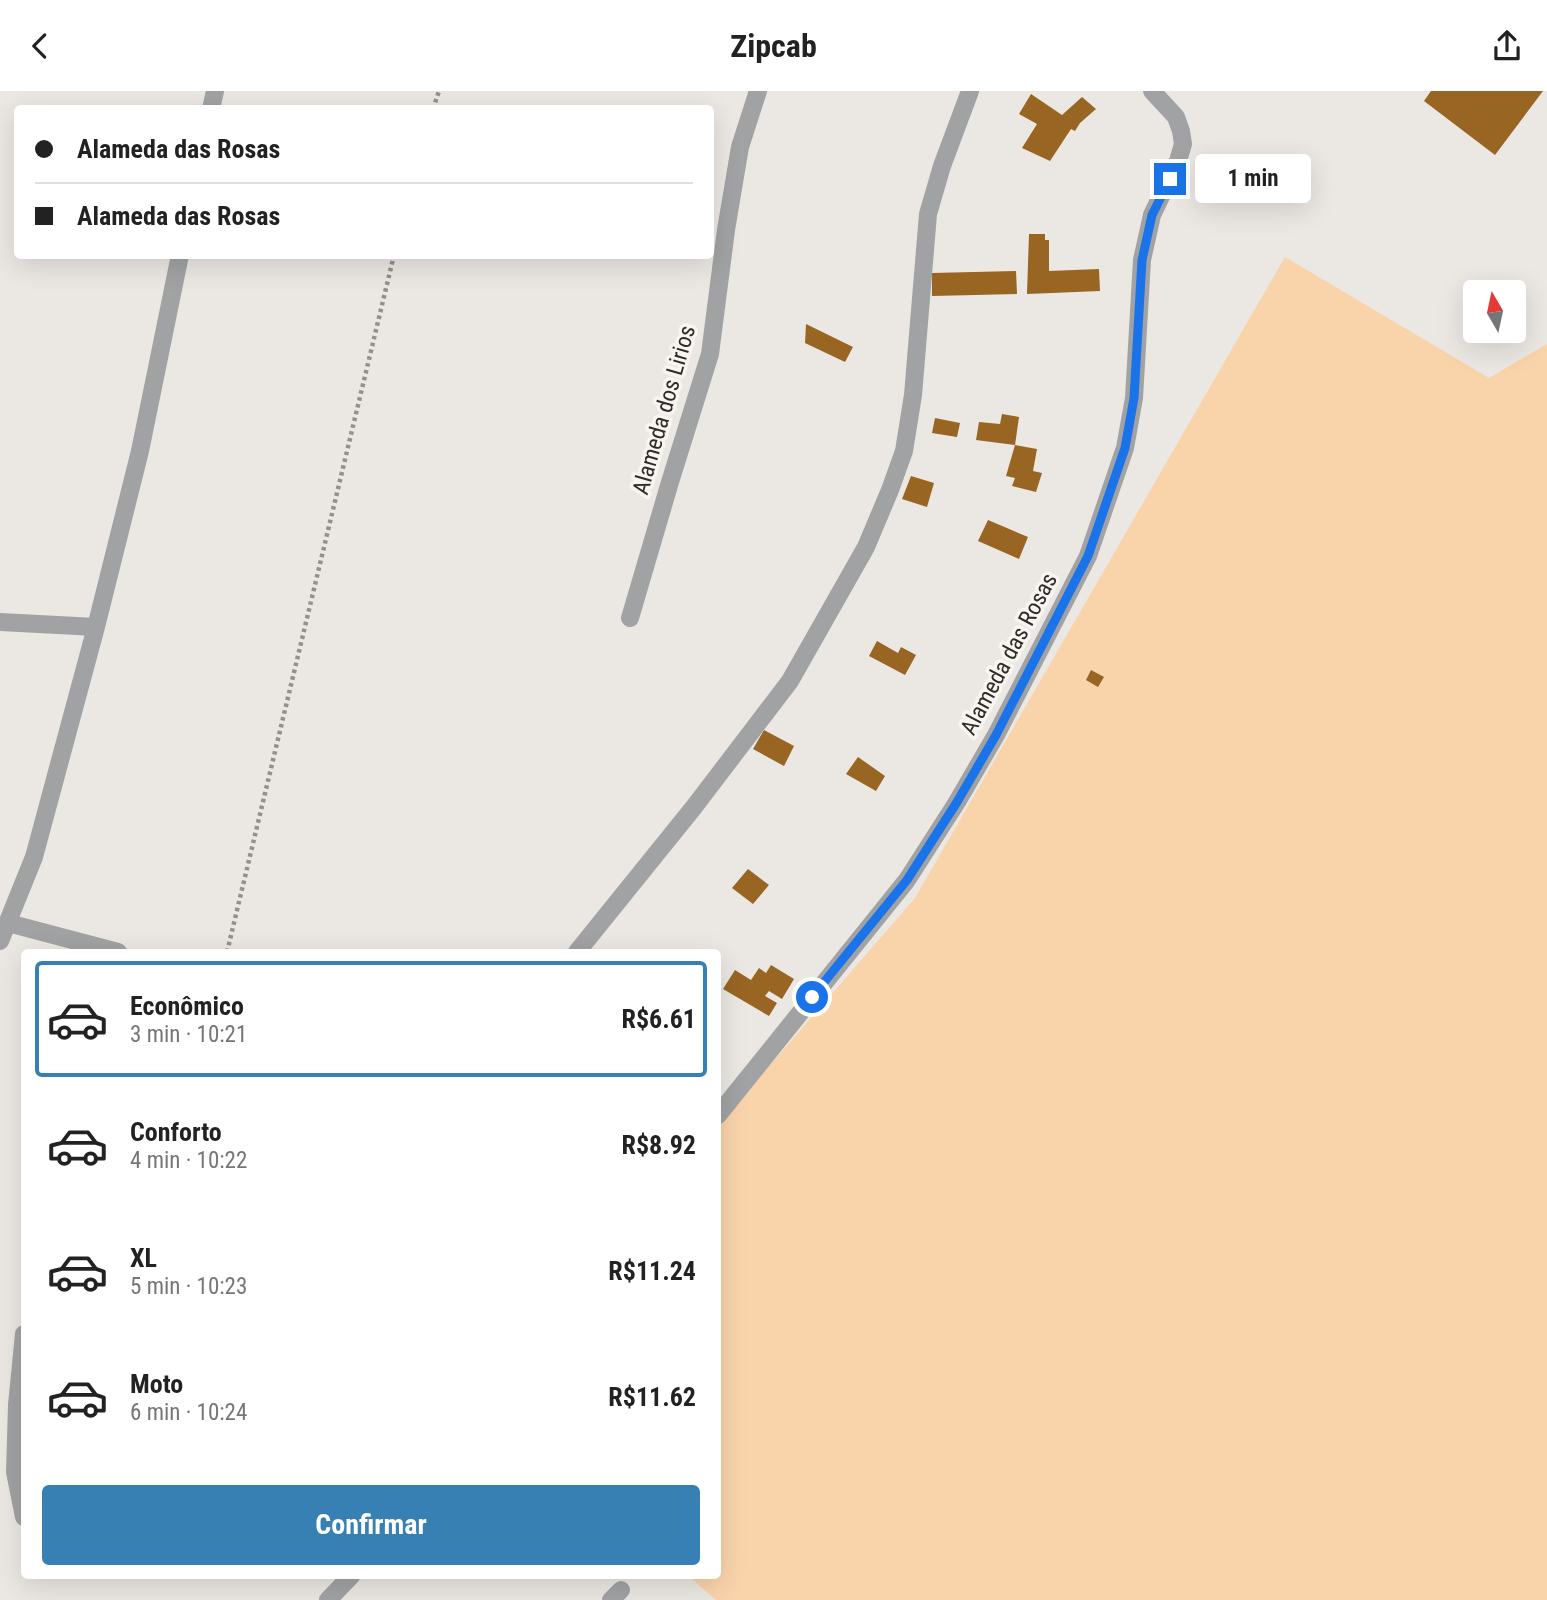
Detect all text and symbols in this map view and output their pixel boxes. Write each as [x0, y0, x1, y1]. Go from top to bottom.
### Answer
icon: back [21, 27, 59, 65]
text: Zipcab [730, 27, 817, 65]
icon: share [1488, 27, 1526, 65]
text: Alameda das Rosas [77, 134, 280, 164]
callout: 1 min [1194, 155, 1310, 203]
route end [1154, 163, 1186, 195]
text: 1 min [1227, 165, 1279, 192]
text: Alameda das Rosas [77, 201, 280, 231]
north arrow [1463, 280, 1526, 343]
map controls [1463, 280, 1526, 343]
street label: Alameda dos Lirios [627, 322, 701, 498]
street label: Alameda das Rosas [955, 569, 1063, 739]
route start [796, 981, 828, 1013]
icon: car [46, 988, 109, 1051]
text: Econômico [130, 991, 244, 1021]
text: R$6.61 [622, 1004, 696, 1034]
text: 3 min · 10:21 [130, 1021, 247, 1048]
icon: car [46, 1114, 109, 1177]
text: Conforto [130, 1117, 222, 1147]
text: R$8.92 [622, 1130, 696, 1160]
text: 4 min · 10:22 [130, 1147, 247, 1174]
icon: car [46, 1240, 109, 1303]
text: XL [130, 1243, 157, 1273]
text: R$11.24 [608, 1256, 696, 1286]
text: 5 min · 10:23 [130, 1273, 247, 1300]
icon: car [46, 1366, 109, 1429]
text: Moto [130, 1369, 183, 1399]
text: R$11.62 [608, 1382, 696, 1412]
text: 6 min · 10:24 [130, 1399, 247, 1426]
button: Confirmar [42, 1485, 700, 1565]

